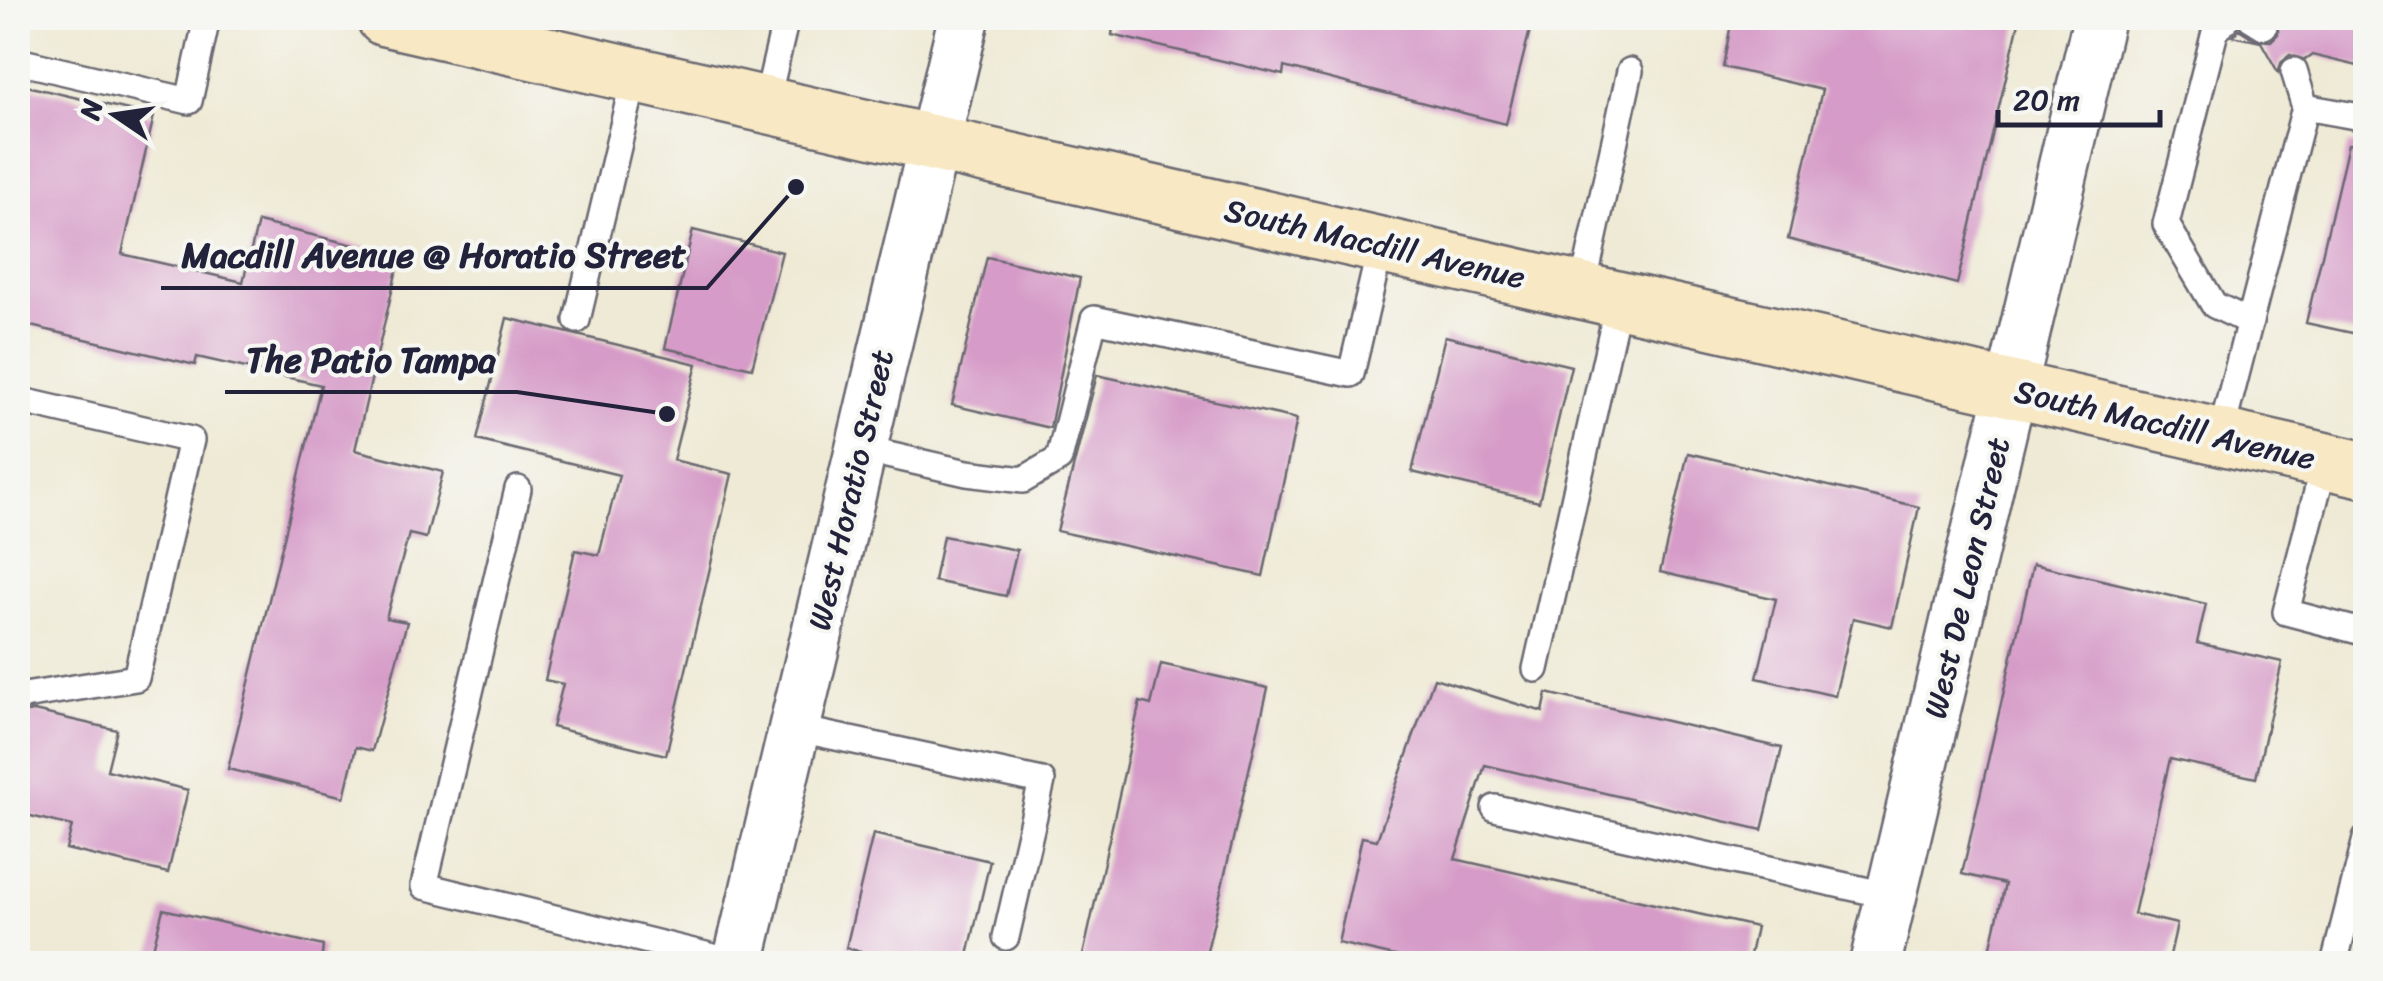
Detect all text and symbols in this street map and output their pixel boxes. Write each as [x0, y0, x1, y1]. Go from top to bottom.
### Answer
north arrow [65, 65, 165, 165]
scale bar [1998, 65, 2160, 127]
text: 20 m [2013, 73, 2080, 127]
text: N [65, 94, 117, 125]
street label: South Macdill Avenue [1219, 182, 1531, 306]
callout: Macdill Avenue @ Horatio Street [161, 223, 707, 288]
text: Macdill Avenue @ Horatio Street [181, 224, 687, 286]
callout: The Patio Tampa [225, 327, 517, 392]
text: The Patio Tampa [246, 329, 496, 391]
street label: West Horatio Street [791, 344, 911, 636]
street label: South Macdill Avenue [2009, 363, 2321, 487]
street label: West De Leon Street [1907, 432, 2027, 724]

